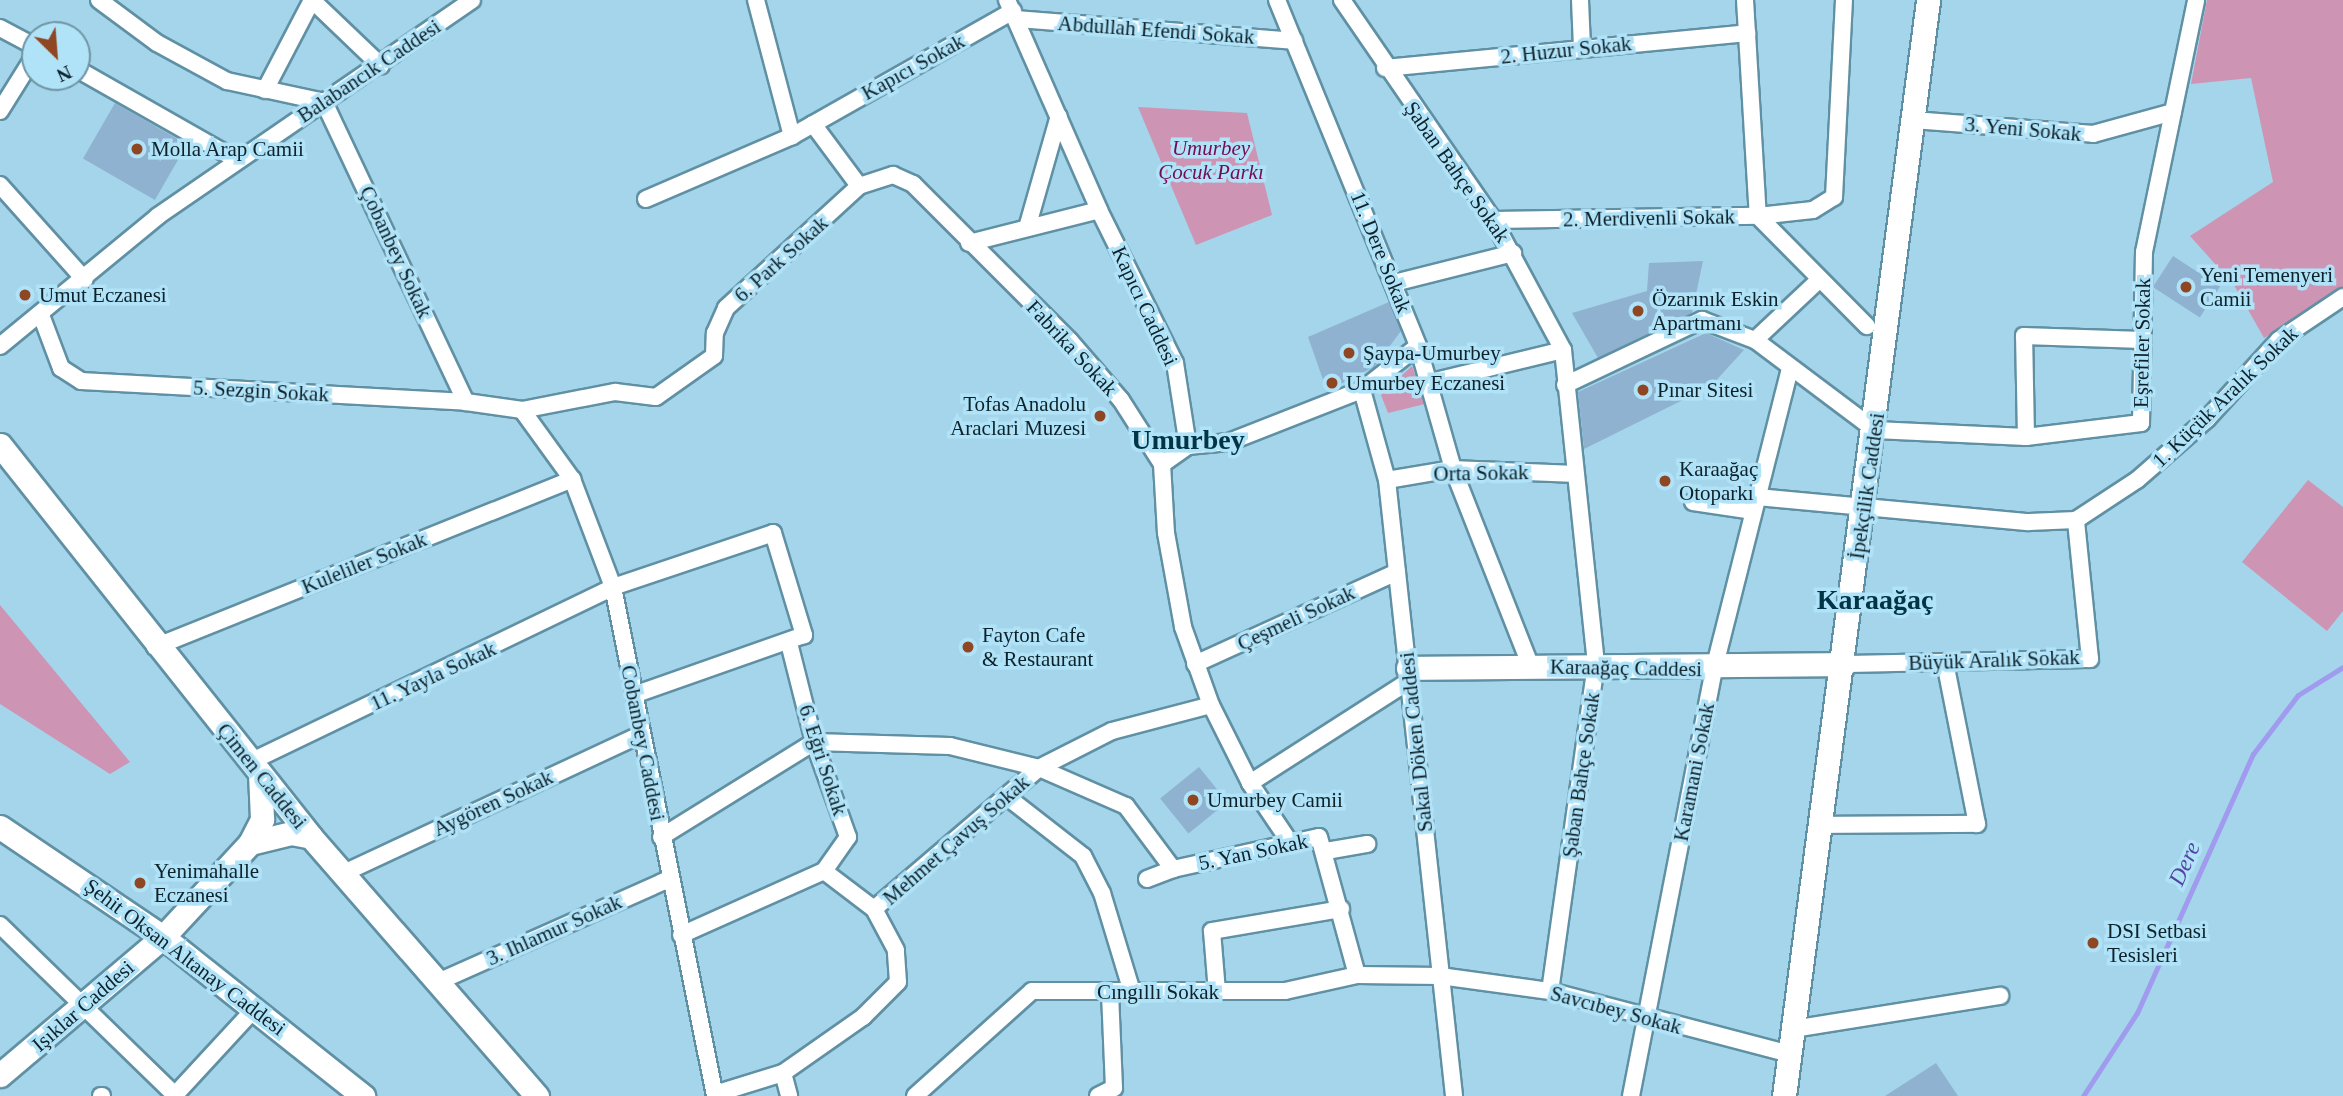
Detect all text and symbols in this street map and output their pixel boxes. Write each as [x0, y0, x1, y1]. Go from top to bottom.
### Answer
street label: Abdullah Efendi Sokak [1057, 11, 1255, 49]
street label: Balabancık Caddesi [293, 14, 445, 128]
north arrow [21, 21, 91, 91]
street label: Kapıcı Sokak [857, 28, 969, 106]
street label: 2. Huzur Sokak [1499, 31, 1633, 69]
text: N [54, 61, 75, 86]
street label: Şaban Bahçe Sokak [1399, 96, 1515, 248]
street label: 3. Yeni Sokak [1963, 111, 2083, 147]
park label: Umurbey Çocuk Parkı [1158, 135, 1264, 185]
place label: Molla Arap Camii [151, 136, 305, 162]
marker: Molla Arap Camii [129, 141, 145, 157]
street label: Çobanbey Sokak [354, 182, 438, 322]
street label: 11. Dere Sokak [1345, 187, 1417, 317]
street label: 2. Merdivenli Sokak [1563, 204, 1735, 232]
street label: 6. Park Sokak [729, 210, 833, 308]
street label: Kapıcı Caddesi [1106, 242, 1184, 370]
place label: Yeni Temenyeri Camii [2200, 262, 2333, 312]
street label: Eşrefiler Sokak [2128, 278, 2156, 408]
marker: Yeni Temenyeri Camii [2178, 279, 2194, 295]
place label: Umut Eczanesi [39, 282, 167, 308]
place label: Özarınık Eskin Apartmanı [1652, 286, 1779, 336]
marker: Umut Eczanesi [17, 287, 33, 303]
street label: Fabrika Sokak [1021, 295, 1123, 401]
marker: Özarınık Eskin Apartmanı [1630, 303, 1646, 319]
street label: 1. Küçük Aralık Sokak [2147, 321, 2303, 473]
place label: Şaypa-Umurbey [1363, 340, 1501, 366]
marker: Şaypa-Umurbey [1341, 345, 1357, 361]
place label: Umurbey Eczanesi [1346, 370, 1505, 396]
street label: 5. Sezgin Sokak [192, 375, 330, 407]
marker: Umurbey Eczanesi [1324, 375, 1340, 391]
place label: Pınar Sitesi [1657, 377, 1753, 403]
marker: Pınar Sitesi [1635, 382, 1651, 398]
place label: Tofas Anadolu Araclari Muzesi [950, 391, 1086, 441]
marker: Tofas Anadolu Araclari Muzesi [1092, 408, 1108, 424]
street label: İpekçilik Caddesi [1844, 411, 1890, 561]
district label: Umurbey [1131, 423, 1245, 457]
place label: Karaağaç Otoparkı [1679, 456, 1758, 506]
street label: Orta Sokak [1433, 460, 1529, 486]
marker: Karaağaç Otoparkı [1657, 473, 1673, 489]
street label: Kuleliler Sokak [298, 527, 430, 599]
street label: Çeşmeli Sokak [1233, 580, 1359, 656]
district label: Karaağaç [1817, 583, 1933, 617]
place label: Fayton Cafe & Restaurant [982, 622, 1093, 672]
street label: 11. Yayla Sokak [366, 636, 500, 716]
marker: Fayton Cafe & Restaurant [960, 639, 976, 655]
street label: Büyük Aralık Sokak [1907, 644, 2081, 676]
street label: Sakal Döken Caddesi [1394, 651, 1438, 833]
street label: Karaağaç Caddesi [1550, 654, 1702, 682]
street label: Cobanbey Caddesi [616, 663, 670, 823]
street label: Şaban Bahçe Sokak [1557, 691, 1605, 859]
street label: 6. Eğri Sokak [793, 701, 853, 819]
street label: Karamani Sokak [1668, 701, 1720, 843]
street label: Çimen Caddesi [212, 718, 312, 834]
street label: Aygören Sokak [429, 764, 557, 842]
street label: Mehmet Çavuş Sokak [878, 770, 1034, 910]
place label: Umurbey Camii [1207, 787, 1343, 813]
marker: Umurbey Camii [1185, 792, 1201, 808]
street label: 5. Yan Sokak [1196, 828, 1310, 876]
water label: Dere [2163, 838, 2207, 890]
place label: Yenimahalle Eczanesi [154, 858, 259, 908]
street label: Şehit Oksan Altanay Caddesi [79, 873, 291, 1041]
marker: Yenimahalle Eczanesi [132, 875, 148, 891]
street label: 3. Ihlamur Sokak [483, 889, 625, 971]
place label: DSI Setbasi Tesisleri [2107, 918, 2207, 968]
marker: DSI Setbasi Tesisleri [2085, 935, 2101, 951]
street label: Işıklar Caddesi [27, 955, 139, 1057]
street label: Cıngıllı Sokak [1097, 979, 1219, 1005]
street label: Savcıbey Sokak [1548, 980, 1684, 1040]

